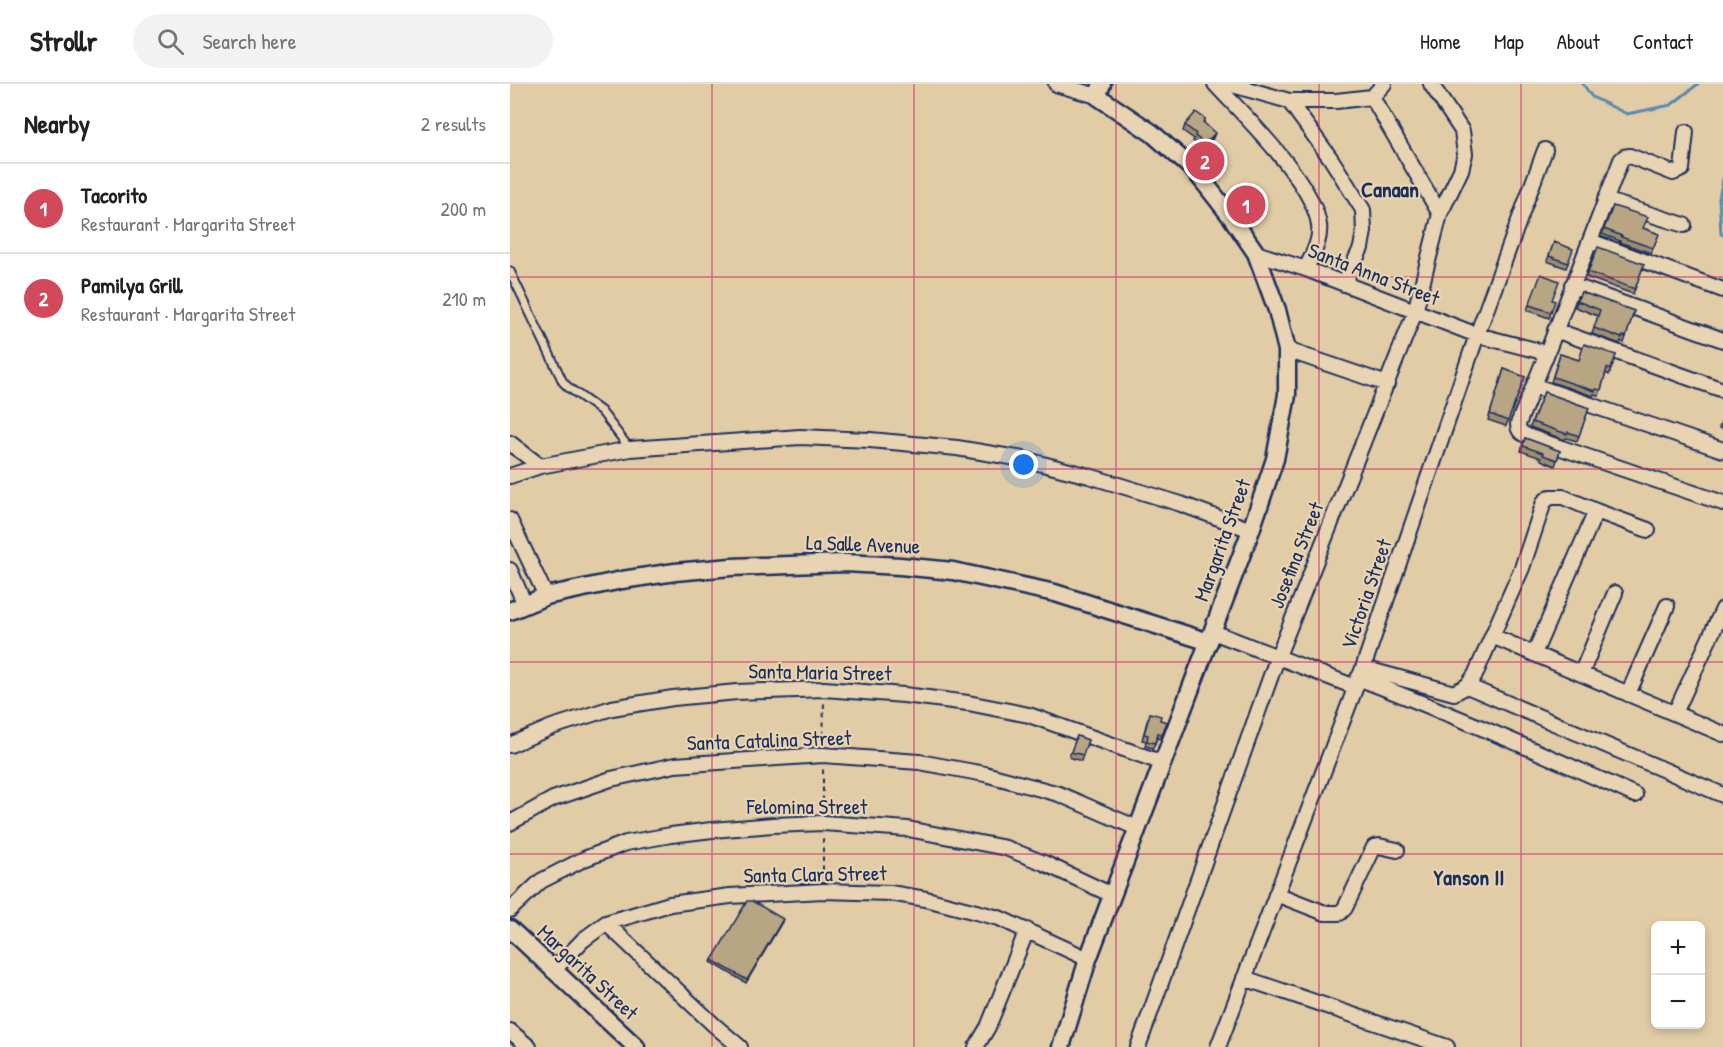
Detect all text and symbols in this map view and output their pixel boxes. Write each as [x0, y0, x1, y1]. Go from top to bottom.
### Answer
search box [133, 14, 553, 68]
text: Strollr [30, 22, 97, 60]
icon: search [154, 25, 187, 58]
text: Search here [202, 26, 296, 56]
text: Home [1420, 27, 1461, 56]
text: Map [1494, 27, 1524, 56]
text: About [1557, 27, 1600, 56]
text: Contact [1633, 27, 1693, 56]
text: Nearby [24, 106, 90, 141]
text: 2 results [421, 110, 486, 137]
pin: 2 [1186, 138, 1224, 184]
district label: Canaan [1361, 174, 1419, 204]
text: Tacorito [81, 180, 147, 210]
pin: 1 [1226, 182, 1266, 228]
text: 1 [40, 195, 47, 222]
text: 200 m [441, 195, 486, 222]
text: Restaurant · Margarita Street [81, 210, 295, 237]
street label: Santa Anna Street [1304, 236, 1445, 313]
text: Pamilya Grill [81, 270, 182, 300]
text: 2 [39, 285, 48, 312]
text: 210 m [442, 285, 486, 312]
text: Restaurant · Margarita Street [81, 300, 295, 327]
your location [1009, 450, 1038, 479]
street label: Margarita Street [1186, 474, 1258, 605]
street label: Josefina Street [1261, 497, 1331, 613]
street label: La Salle Avenue [805, 528, 921, 560]
street label: Victoria Street [1334, 534, 1399, 653]
street label: Santa Maria Street [748, 656, 893, 688]
street label: Santa Catalina Street [686, 723, 853, 757]
street label: Felomina Street [746, 792, 868, 821]
street label: Santa Clara Street [743, 858, 888, 890]
district label: Yanson II [1434, 862, 1504, 892]
street label: Margarita Street [531, 918, 645, 1027]
map controls [1651, 921, 1705, 1029]
button: + [1651, 921, 1705, 975]
button: − [1651, 975, 1705, 1029]

